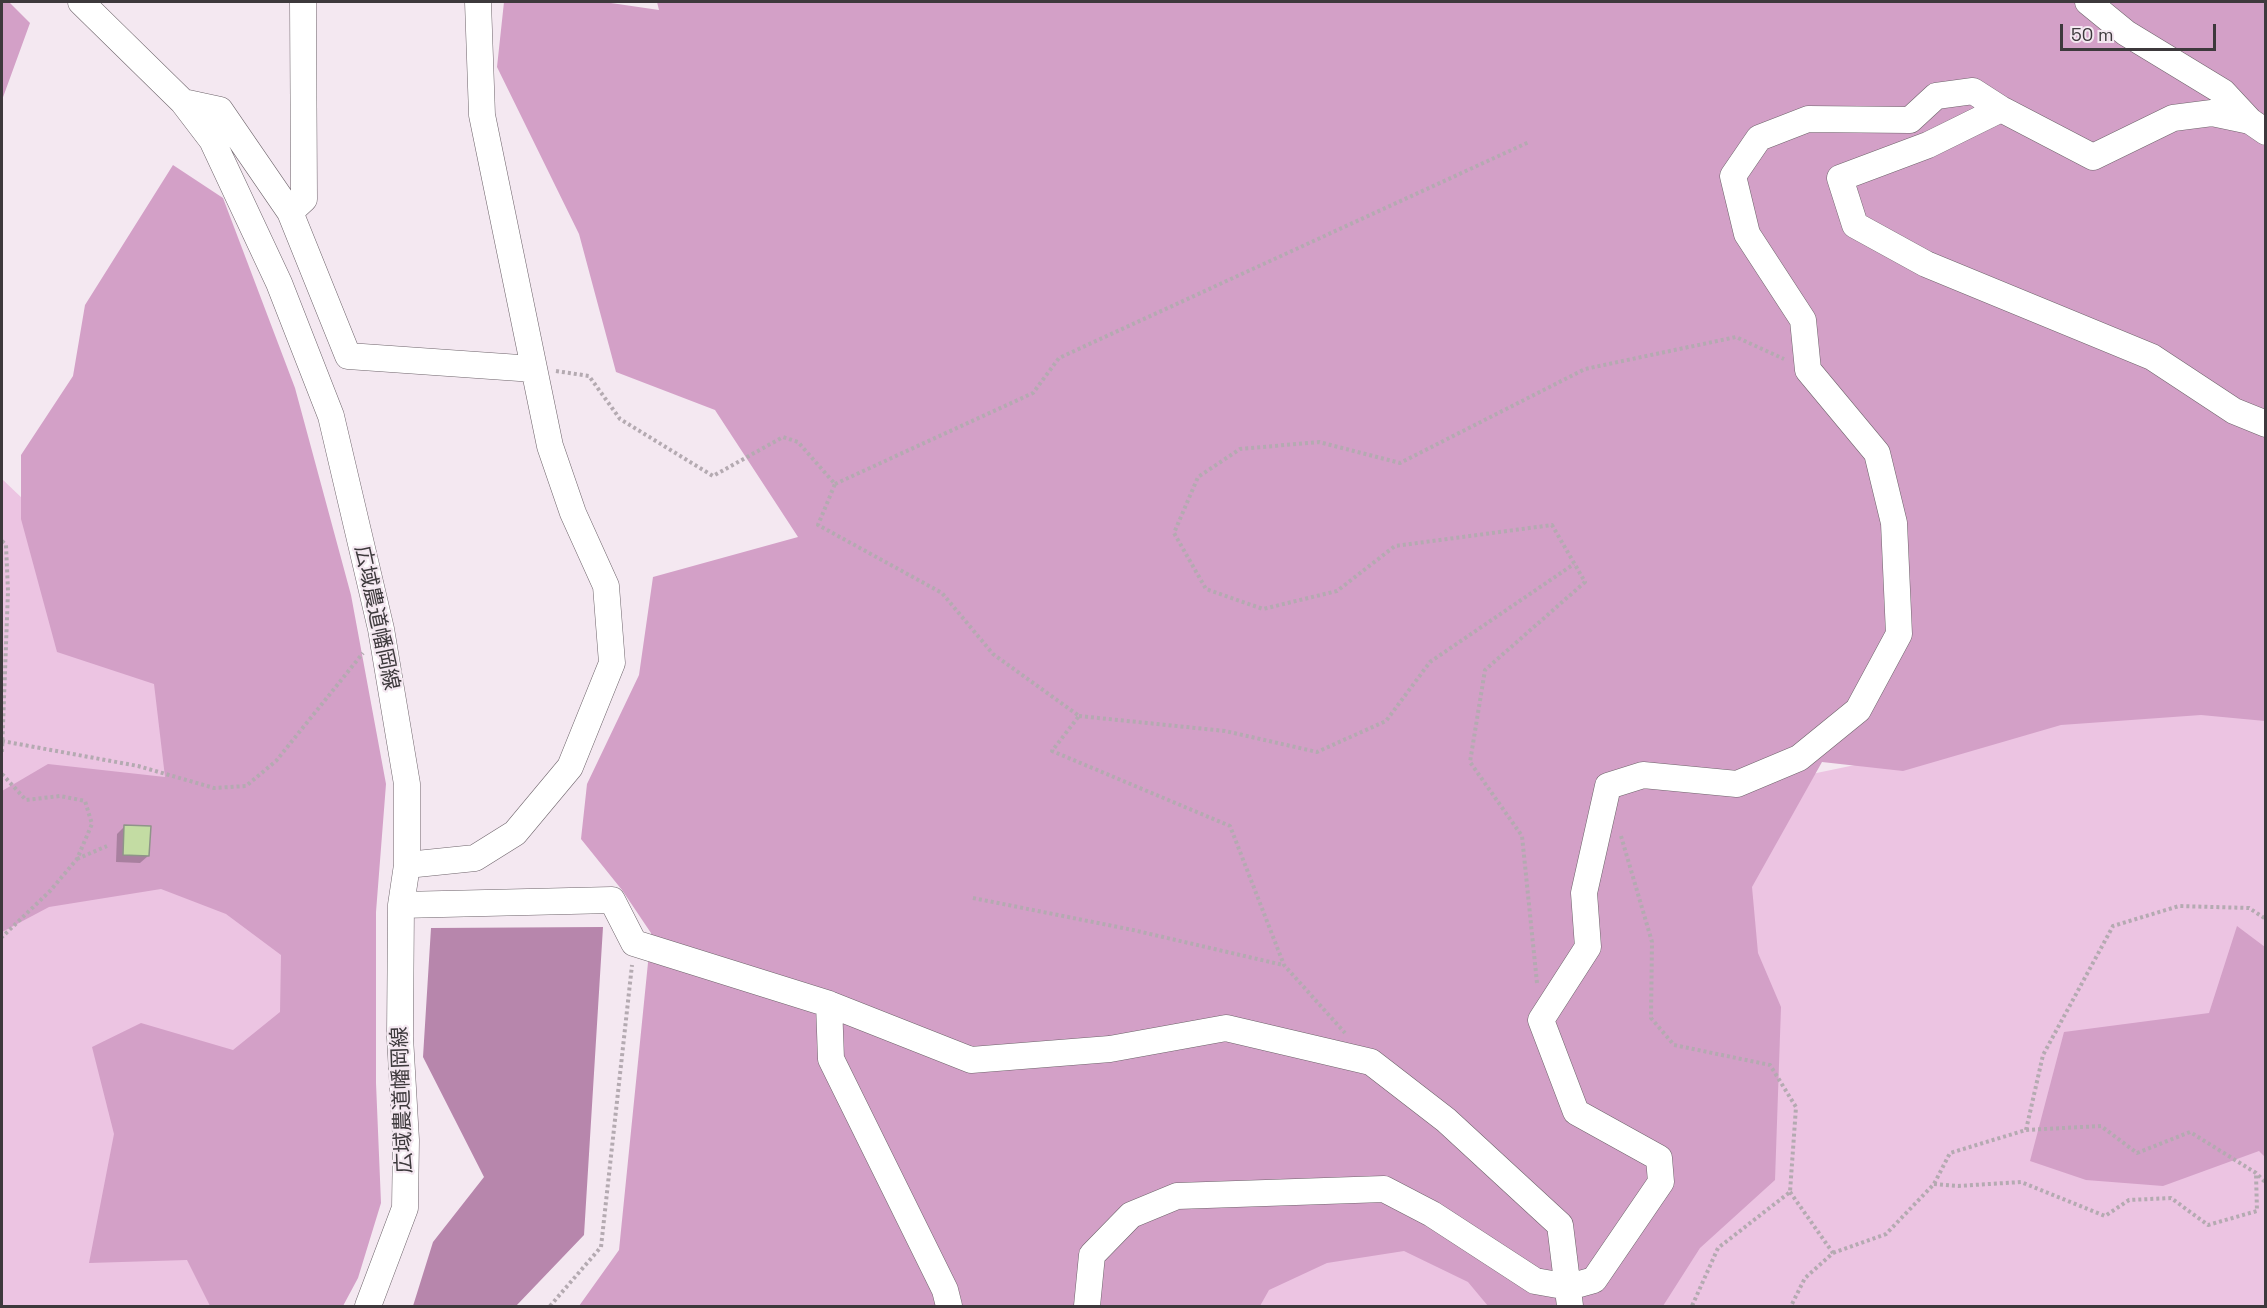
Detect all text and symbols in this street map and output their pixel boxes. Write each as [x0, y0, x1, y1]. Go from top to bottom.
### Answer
scale bar [2063, 12, 2219, 50]
text: 50 m [2071, 23, 2113, 46]
street label: 広域農道幡岡線 [348, 543, 404, 693]
street label: 広域農道幡岡線 [388, 1026, 418, 1174]

